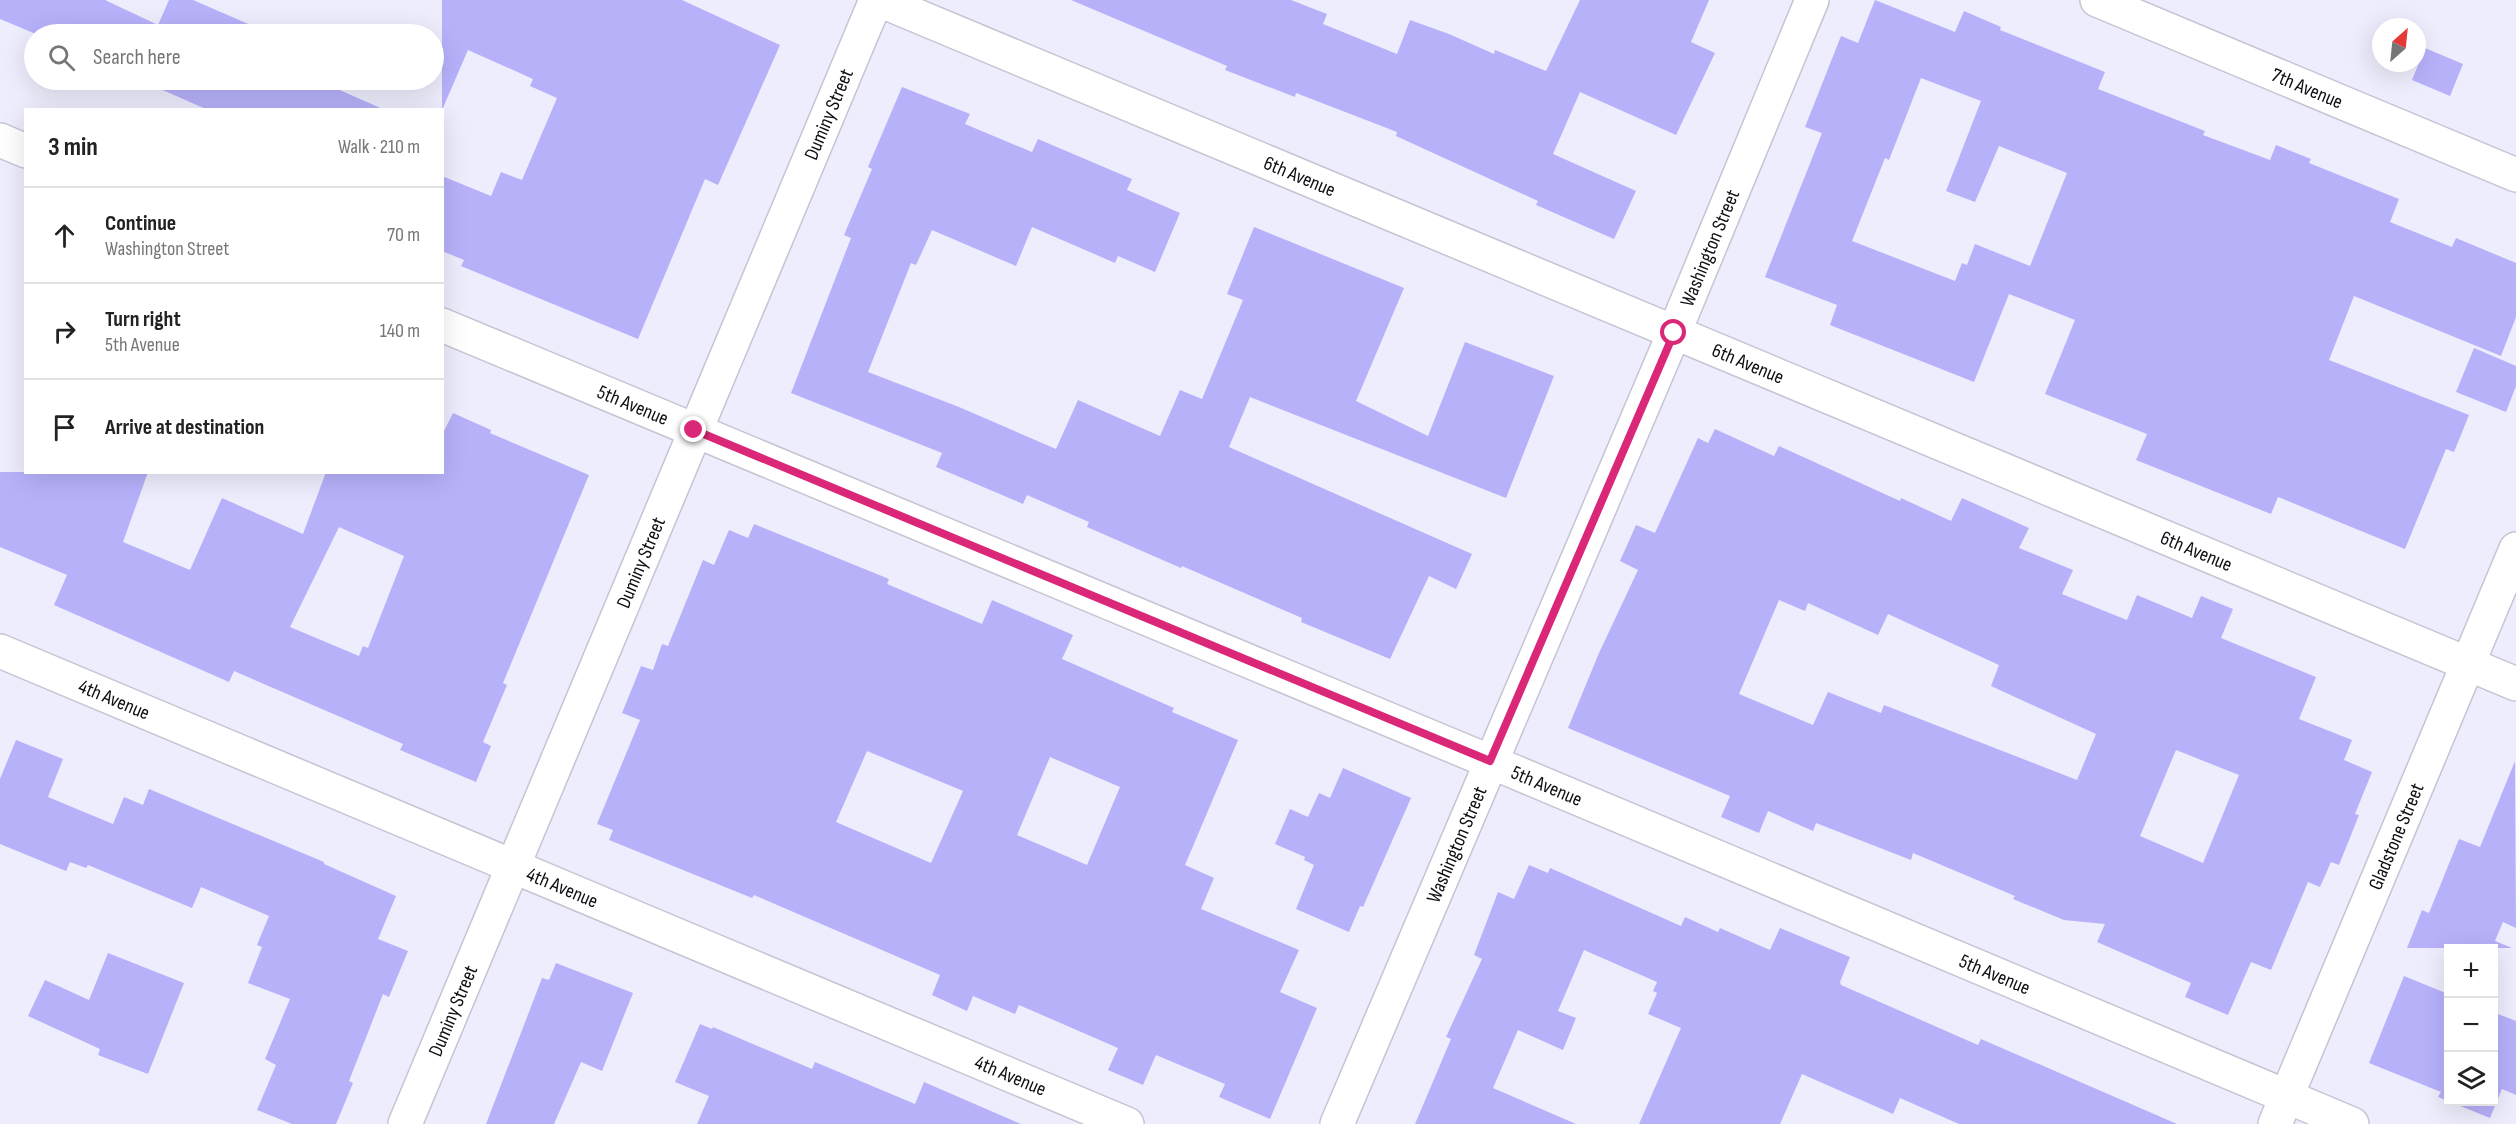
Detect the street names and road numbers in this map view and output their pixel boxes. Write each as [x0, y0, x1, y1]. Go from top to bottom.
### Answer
street label: 7th Avenue [2268, 63, 2346, 114]
street label: Duminy Street [799, 65, 859, 164]
street label: 6th Avenue [1260, 151, 1339, 202]
street label: Washington Street [1675, 186, 1745, 310]
street label: 6th Avenue [1708, 338, 1787, 390]
street label: 5th Avenue [594, 380, 672, 431]
street label: Duminy Street [612, 514, 671, 612]
street label: 6th Avenue [2157, 526, 2236, 577]
street label: 4th Avenue [75, 674, 153, 726]
street label: 5th Avenue [1507, 761, 1586, 812]
street label: Gladstone Street [2364, 780, 2429, 894]
street label: Washington Street [1422, 783, 1492, 907]
street label: 4th Avenue [523, 862, 601, 914]
street label: 5th Avenue [1955, 949, 2034, 1000]
street label: Duminy Street [424, 962, 483, 1060]
street label: 4th Avenue [971, 1050, 1050, 1102]

